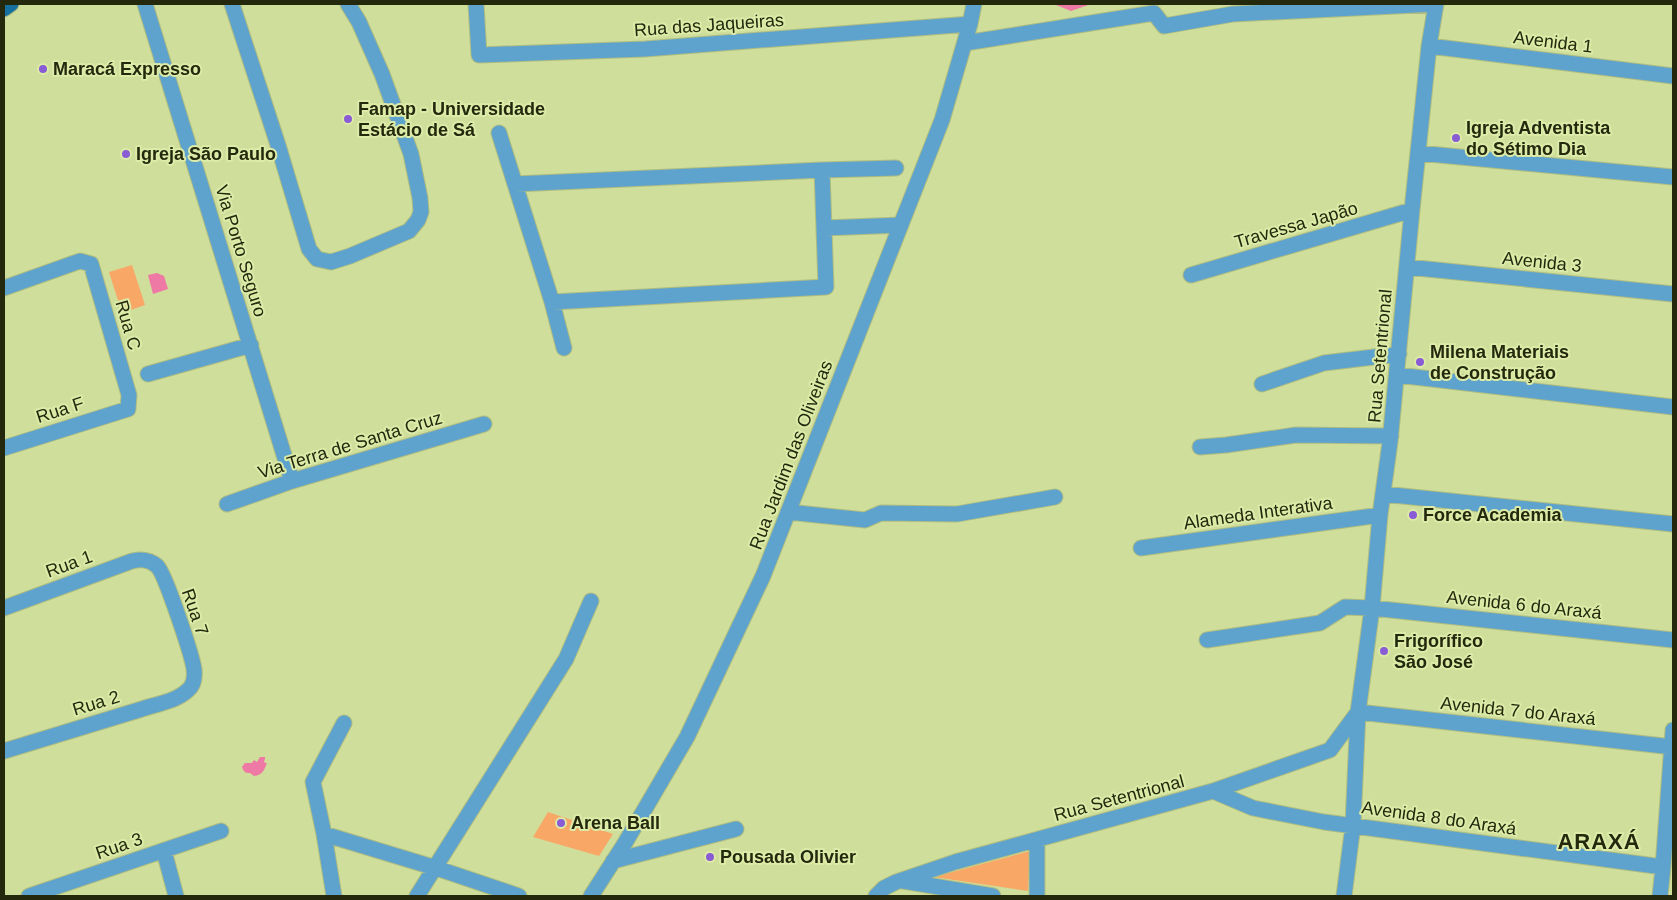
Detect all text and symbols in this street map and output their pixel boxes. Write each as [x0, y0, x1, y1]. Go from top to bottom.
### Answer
street label: Rua das Jaqueiras [633, 10, 785, 40]
street label: Avenida 1 [1512, 27, 1594, 57]
place label: Maracá Expresso [53, 59, 201, 79]
marker: Maracá Expresso [37, 63, 49, 75]
place label: Famap - Universidade Estácio de Sá [358, 99, 545, 140]
marker: Famap - Universidade Estácio de Sá [342, 113, 354, 125]
place label: Igreja Adventista do Sétimo Dia [1466, 118, 1611, 159]
marker: Igreja Adventista do Sétimo Dia [1450, 132, 1462, 144]
place label: Igreja São Paulo [136, 144, 276, 164]
marker: Igreja São Paulo [120, 148, 132, 160]
street label: Via Porto Seguro [211, 183, 271, 319]
street label: Travessa Japão [1232, 198, 1360, 252]
street label: Avenida 3 [1501, 248, 1583, 276]
street label: Rua Setentrional [1364, 288, 1396, 424]
street label: Rua C [111, 298, 145, 352]
place label: Milena Materiais de Construção [1430, 342, 1569, 383]
marker: Milena Materiais de Construção [1414, 356, 1426, 368]
street label: Rua Jardim das Oliveiras [746, 358, 836, 552]
street label: Rua F [34, 393, 86, 427]
street label: Via Terra de Santa Cruz [256, 407, 444, 483]
street label: Alameda Interativa [1182, 493, 1335, 533]
place label: Force Academia [1423, 505, 1562, 525]
marker: Force Academia [1407, 509, 1419, 521]
street label: Rua 1 [43, 546, 95, 582]
street label: Rua 7 [178, 586, 212, 638]
street label: Avenida 6 do Araxá [1445, 587, 1603, 623]
place label: Frigorífico São José [1394, 631, 1483, 672]
marker: Frigorífico São José [1378, 645, 1390, 657]
street label: Rua 2 [70, 686, 122, 720]
street label: Avenida 7 do Araxá [1439, 693, 1597, 729]
street label: Rua Setentrional [1052, 771, 1186, 825]
street label: Avenida 8 do Araxá [1360, 797, 1519, 839]
place label: Arena Ball [571, 813, 660, 833]
marker: Arena Ball [555, 817, 567, 829]
street label: Rua 3 [93, 829, 145, 863]
district label: ARAXÁ [1557, 829, 1641, 854]
place label: Pousada Olivier [720, 847, 856, 867]
marker: Pousada Olivier [704, 851, 716, 863]

